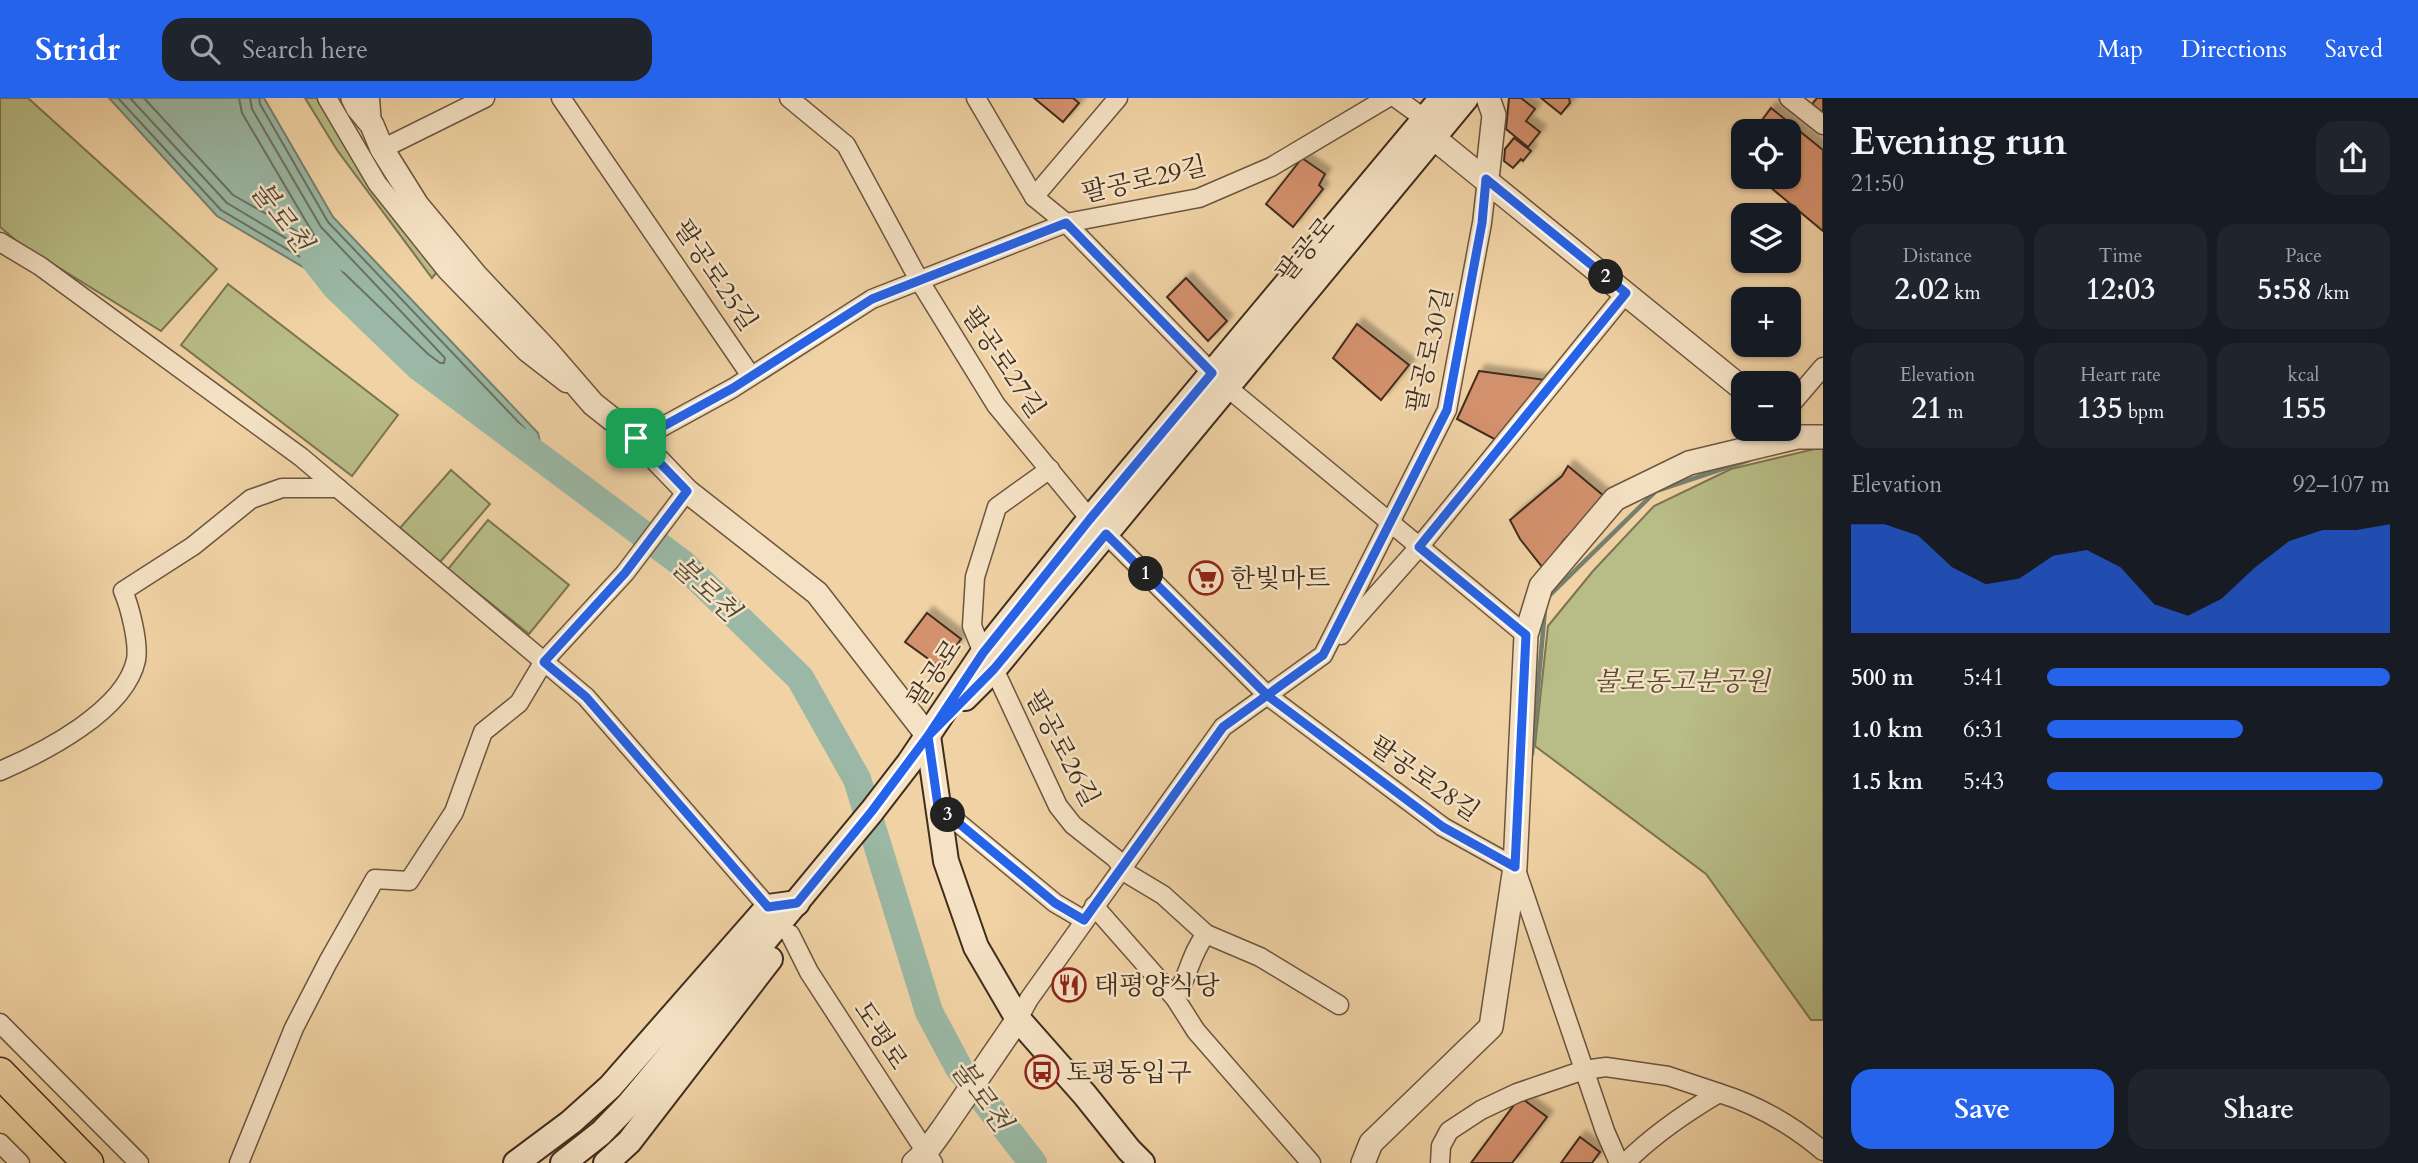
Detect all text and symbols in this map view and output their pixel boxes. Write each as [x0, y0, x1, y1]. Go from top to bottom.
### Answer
search box [162, 18, 652, 81]
text: Stridr [35, 27, 120, 72]
icon: search [186, 30, 224, 68]
text: Search here [242, 32, 368, 67]
text: Map [2097, 33, 2143, 66]
text: Directions [2181, 33, 2287, 66]
text: Saved [2325, 33, 2383, 66]
text: Evening run [1851, 116, 2067, 168]
map controls [1731, 119, 1801, 441]
button: locate [1731, 119, 1801, 189]
button: share [2316, 121, 2390, 195]
street label: 팔공로29길 [1078, 148, 1210, 211]
text: 21:50 [1851, 168, 1904, 199]
water label: 불로천 [242, 173, 322, 262]
button: layers [1731, 203, 1801, 273]
street label: 팔공로 [1268, 209, 1343, 289]
street label: 팔공로25길 [666, 213, 766, 338]
text: Distance [1903, 243, 1972, 269]
text: Time [2099, 243, 2142, 269]
text: Pace [2285, 243, 2322, 269]
pin: 2 [1588, 260, 1624, 294]
text: 2 [1601, 263, 1610, 289]
text: 2.02 [1894, 269, 1949, 310]
text: 12:03 [2085, 269, 2156, 310]
text: 5:58 [2257, 269, 2312, 310]
text: km [1949, 280, 1981, 306]
text: /km [2312, 280, 2350, 306]
street label: 팔공로30길 [1398, 284, 1461, 416]
button: + [1731, 287, 1801, 357]
street label: 팔공로27길 [954, 300, 1054, 425]
text: Elevation [1900, 362, 1975, 388]
text: Heart rate [2080, 362, 2161, 388]
text: kcal [2288, 362, 2319, 388]
button: − [1731, 371, 1801, 441]
text: 21 [1912, 388, 1942, 429]
text: 135 [2077, 388, 2123, 429]
text: 155 [2280, 388, 2327, 429]
text: m [1942, 399, 1963, 425]
text: bpm [2123, 399, 2164, 425]
pin [606, 408, 666, 468]
icon: arrive [617, 419, 655, 457]
text: Elevation [1851, 469, 1942, 500]
text: 92–107 m [2293, 469, 2390, 500]
water label: 불로천 [663, 547, 749, 632]
pin: 1 [1128, 556, 1164, 592]
supermarket icon: 한빛마트 [1187, 559, 1225, 597]
text: 1 [1141, 560, 1150, 586]
place label: 한빛마트 [1230, 561, 1330, 596]
street label: 팔공로 [899, 632, 970, 714]
text: 500 m [1851, 662, 1914, 693]
text: 5:41 [1963, 662, 2004, 693]
park label: 불로동고분공원 [1594, 664, 1772, 699]
street label: 팔공로26길 [1017, 684, 1108, 813]
text: 1.0 km [1851, 714, 1923, 745]
text: 6:31 [1963, 714, 2004, 745]
street label: 팔공로28길 [1363, 728, 1487, 829]
text: 1.5 km [1851, 766, 1923, 797]
text: 5:43 [1963, 766, 2004, 797]
pin: 3 [930, 798, 965, 832]
text: 3 [943, 801, 952, 827]
restaurant icon: 태평양식당 [1050, 966, 1088, 1004]
place label: 태평양식당 [1094, 968, 1220, 1003]
street label: 도평로 [845, 994, 916, 1076]
water label: 불로천 [942, 1052, 1022, 1141]
bus stop icon: 도평동입구 [1023, 1053, 1061, 1091]
place label: 도평동입구 [1066, 1055, 1192, 1090]
button: Save [1851, 1069, 2114, 1149]
button: Share [2128, 1069, 2390, 1149]

